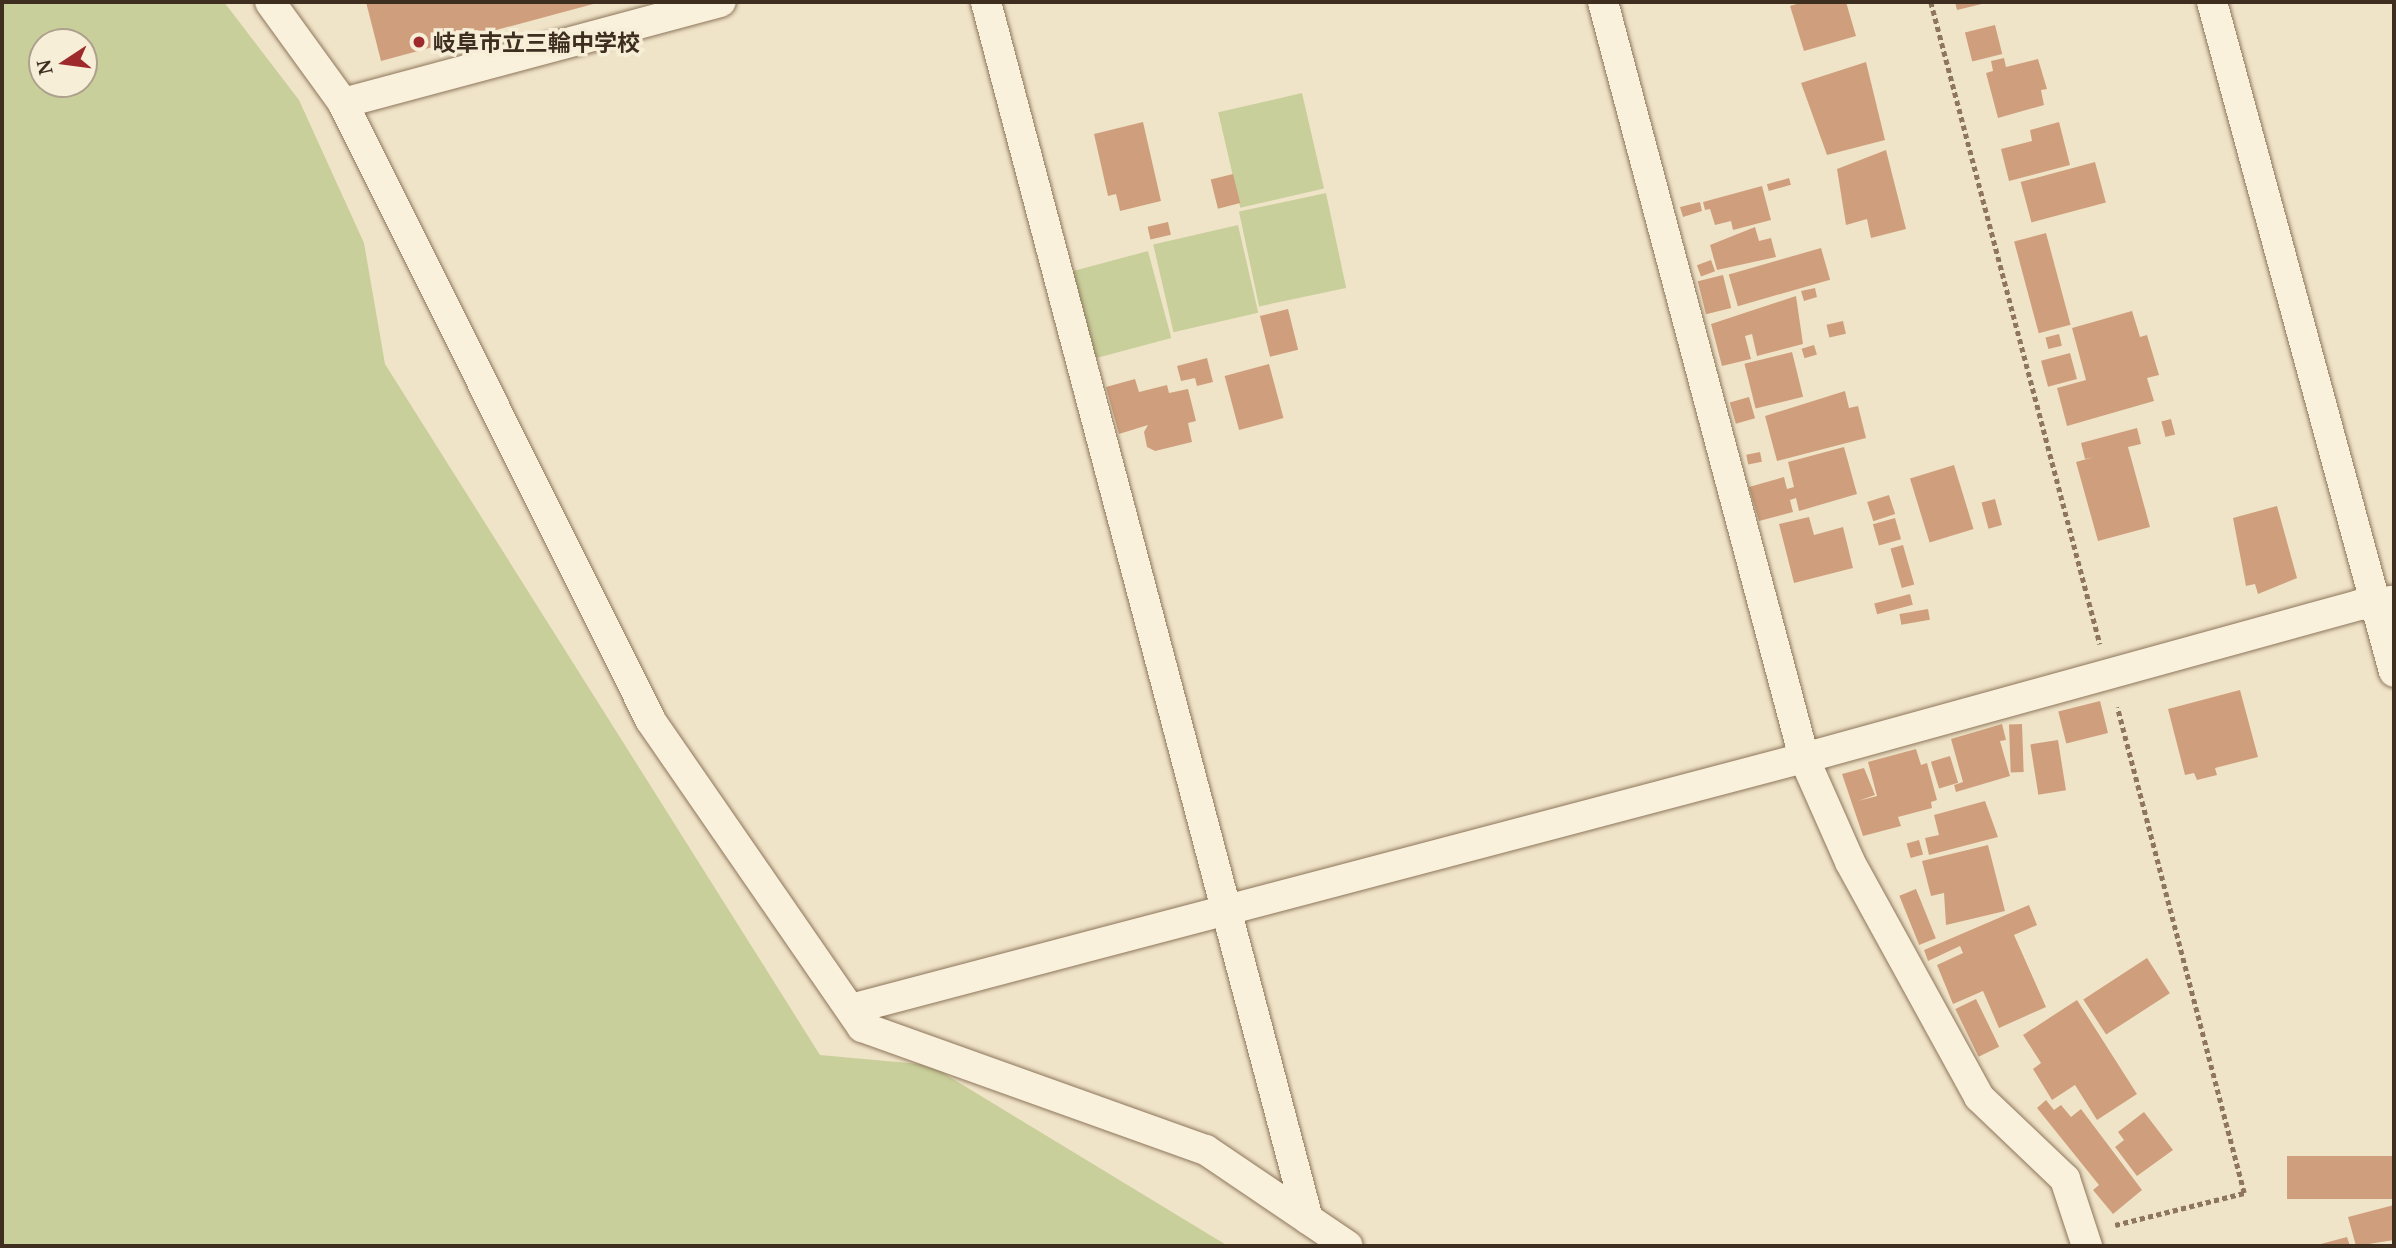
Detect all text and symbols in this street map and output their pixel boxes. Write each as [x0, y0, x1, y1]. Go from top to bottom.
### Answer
north arrow [28, 28, 98, 98]
place label: 岐阜市立三輪中学校 [433, 28, 640, 56]
marker: 岐阜市立三輪中学校 [411, 34, 427, 50]
text: N [30, 57, 59, 78]

